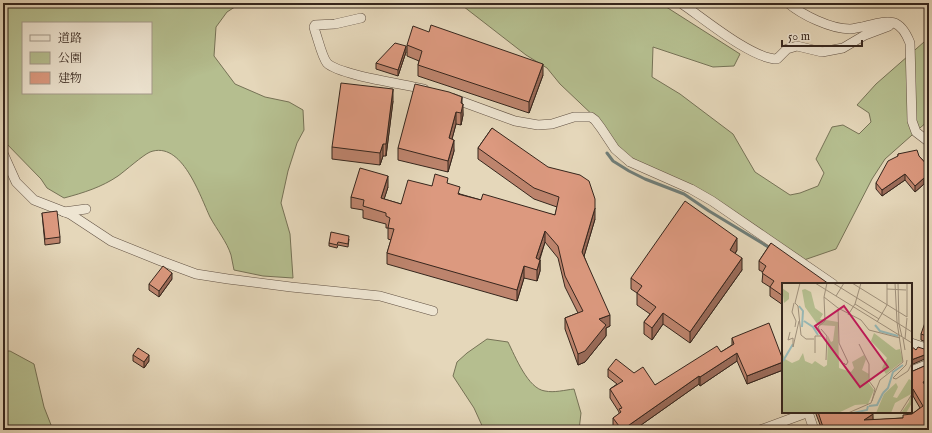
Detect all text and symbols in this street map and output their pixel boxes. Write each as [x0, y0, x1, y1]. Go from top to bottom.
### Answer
legend [22, 22, 152, 94]
scale bar [782, 22, 862, 48]
text: 50 m [788, 29, 810, 44]
text: 道路 [58, 31, 82, 46]
text: 公園 [58, 51, 82, 66]
text: 建物 [58, 71, 82, 86]
inset map [782, 283, 912, 413]

